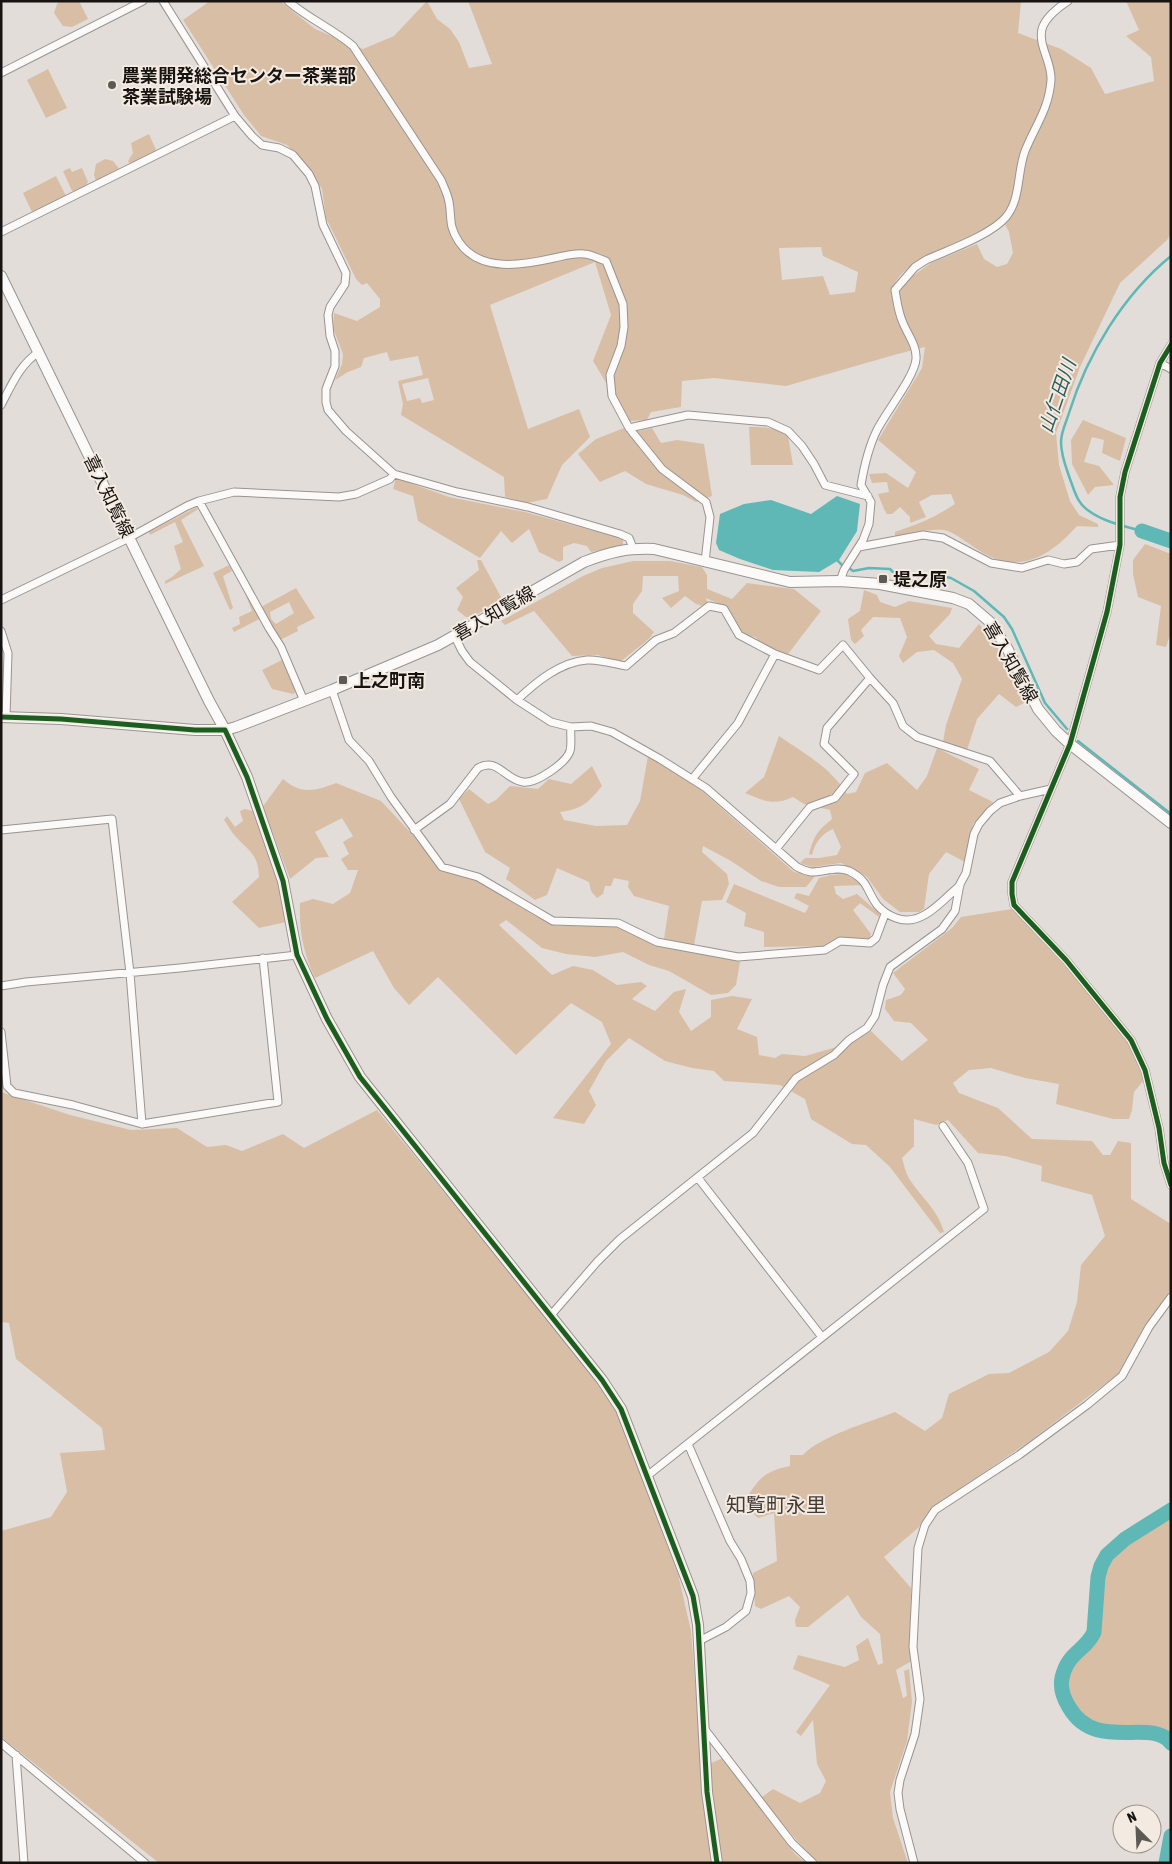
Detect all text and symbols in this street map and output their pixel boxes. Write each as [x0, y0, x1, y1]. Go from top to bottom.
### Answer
place label: 農業開発総合センター茶業部 茶業試験場 [122, 65, 356, 107]
marker: 農業開発総合センター茶業部 茶業試験場 [106, 79, 118, 91]
water label: 山仁田川 [1034, 355, 1080, 436]
street label: 喜入知覧線 [80, 451, 138, 541]
place label: 堤之原 [893, 569, 947, 590]
marker: 堤之原 [877, 573, 889, 585]
street label: 喜入知覧線 [450, 581, 538, 645]
street label: 喜入知覧線 [979, 618, 1043, 706]
place label: 上之町南 [353, 670, 425, 691]
marker: 上之町南 [337, 674, 349, 686]
district label: 知覧町永里 [726, 1493, 826, 1516]
north arrow [1112, 1804, 1162, 1854]
text: N [1125, 1808, 1139, 1826]

